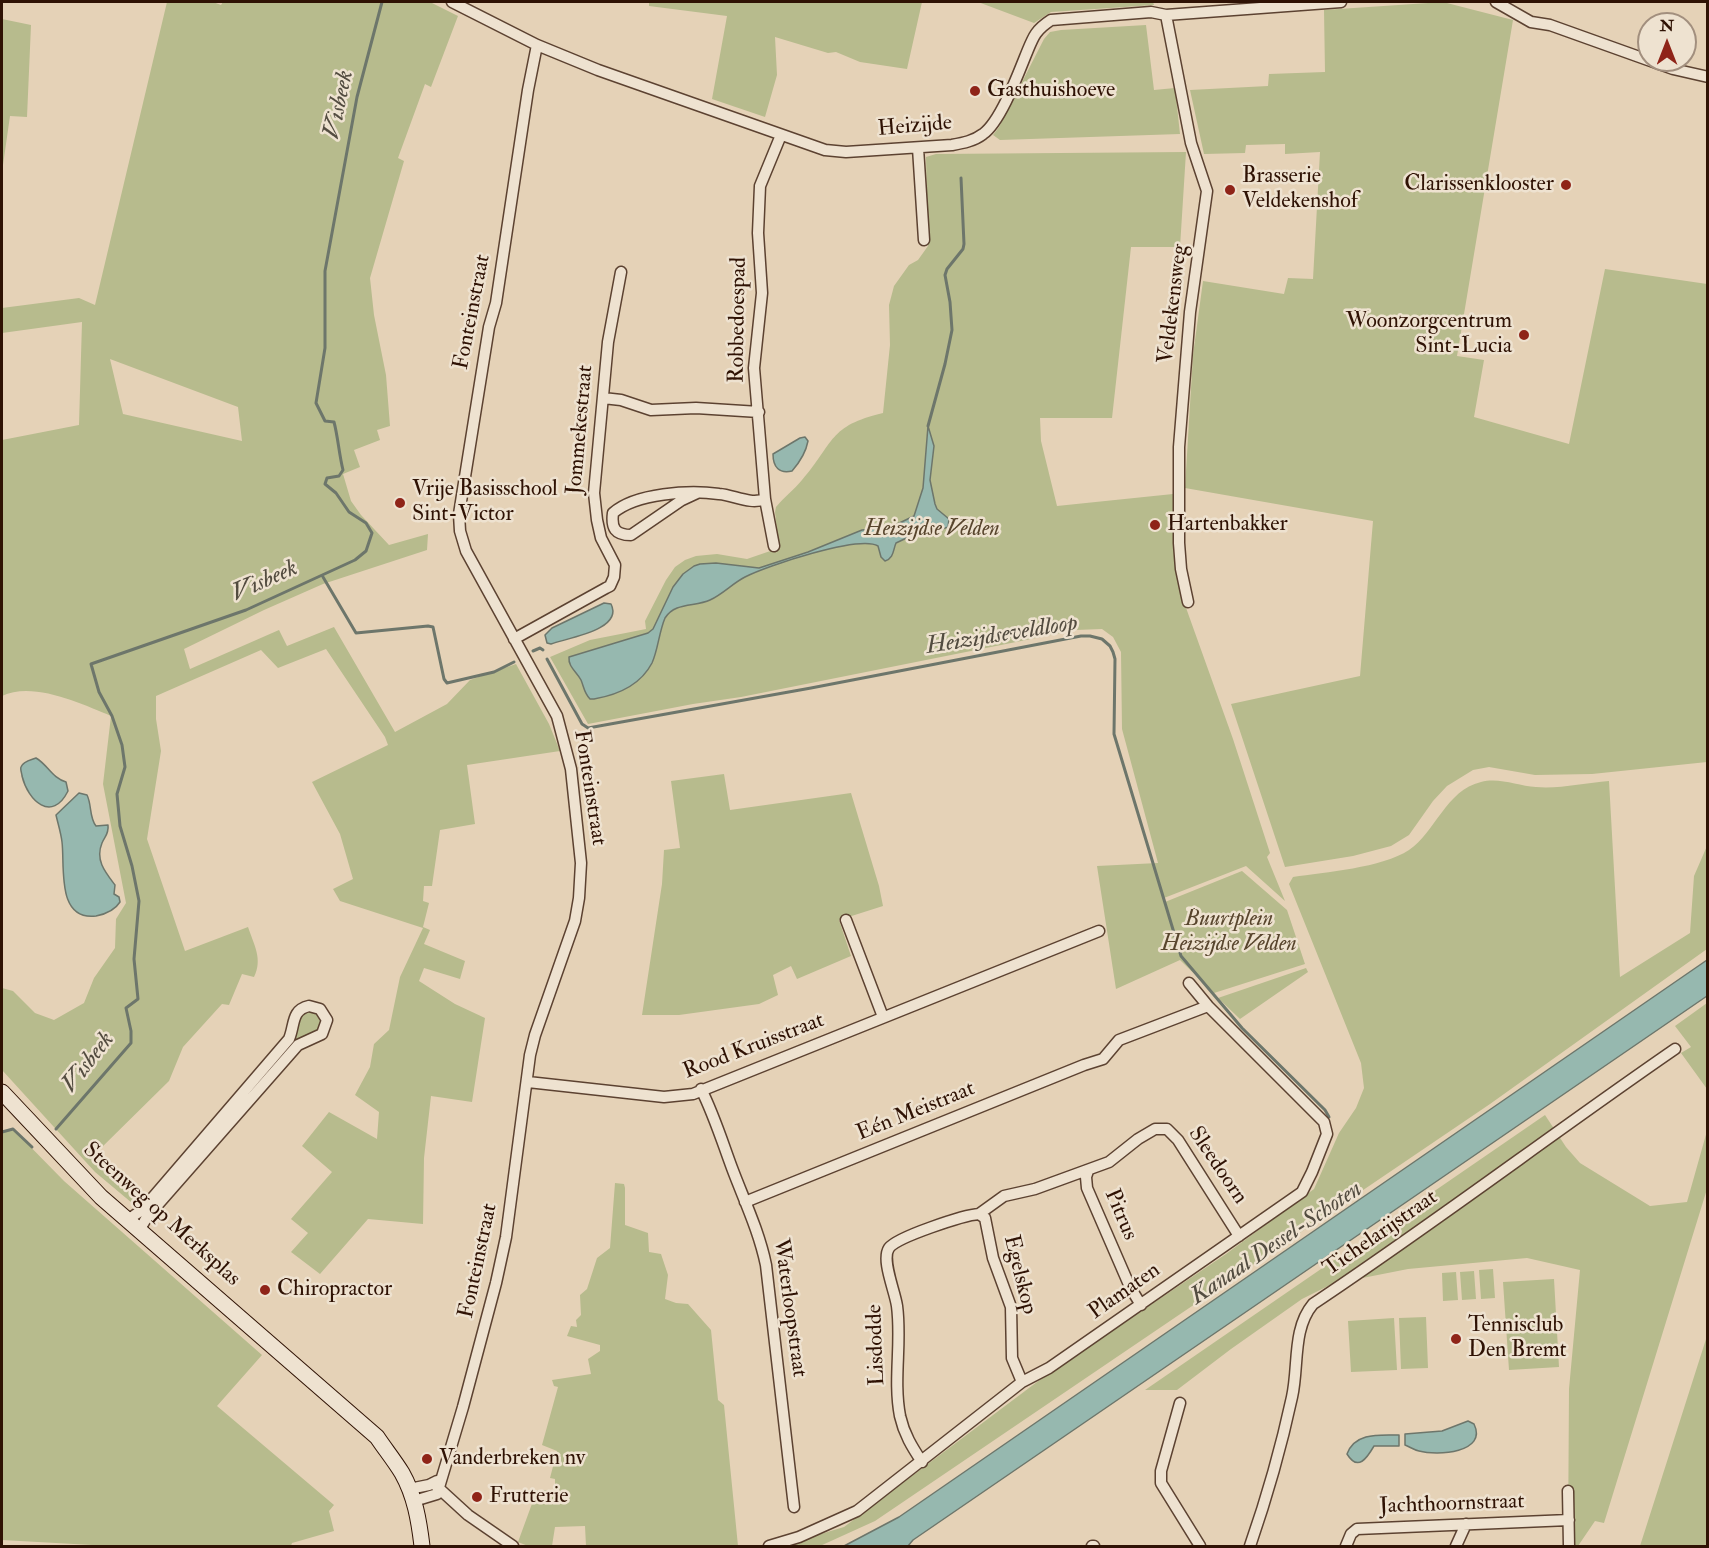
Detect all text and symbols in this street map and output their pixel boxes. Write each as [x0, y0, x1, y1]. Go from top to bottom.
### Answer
north arrow [1637, 12, 1697, 72]
text: N [1660, 16, 1674, 36]
water label: Visbeek [319, 68, 361, 142]
place label: Gasthuishoeve [987, 78, 1115, 104]
marker: Gasthuishoeve [968, 84, 982, 98]
street label: Heizijde [877, 111, 953, 143]
place label: Brasserie Veldekenshof [1242, 164, 1358, 216]
place label: Clarissenklooster [1404, 172, 1554, 198]
marker: Clarissenklooster [1559, 178, 1573, 192]
marker: Brasserie Veldekenshof [1223, 183, 1237, 197]
street label: Veldekensweg [1154, 243, 1194, 365]
street label: Fonteinstraat [449, 252, 497, 372]
street label: Robbedoespad [725, 257, 753, 383]
place label: Woonzorgcentrum Sint-Lucia [1346, 309, 1512, 360]
marker: Woonzorgcentrum Sint-Lucia [1517, 328, 1531, 342]
street label: Jommekestraat [562, 364, 600, 496]
place label: Vrije Basisschool Sint-Victor [412, 477, 558, 528]
marker: Vrije Basisschool Sint-Victor [393, 496, 407, 510]
place label: Hartenbakker [1167, 512, 1288, 538]
park label: Heizijdse Velden [864, 517, 1000, 543]
marker: Hartenbakker [1148, 518, 1162, 532]
water label: Visbeek [227, 555, 303, 609]
water label: Heizijdseveldloop [924, 610, 1080, 662]
street label: Fonteinstraat [567, 728, 611, 848]
park label: Buurtplein Heizijdse Velden [1161, 907, 1297, 958]
street label: Rood Kruisstraat [680, 1008, 828, 1086]
water label: Visbeek [56, 1027, 122, 1099]
street label: Eén Meistraat [853, 1076, 979, 1148]
street label: Sleedoorn [1182, 1122, 1252, 1210]
street label: Steenweg op Merksplas [77, 1137, 245, 1293]
water label: Kanaal Dessel-Schoten [1186, 1176, 1368, 1312]
street label: Tichelarijstraat [1319, 1185, 1443, 1283]
street label: Pitrus [1098, 1186, 1142, 1244]
street label: Fonteinstraat [454, 1201, 504, 1321]
street label: Egelskop [996, 1233, 1042, 1317]
street label: Waterloopstraat [766, 1237, 812, 1379]
street label: Plamaten [1084, 1258, 1166, 1326]
place label: Chiropractor [277, 1277, 392, 1303]
marker: Chiropractor [258, 1283, 272, 1297]
street label: Lisdodde [862, 1304, 892, 1386]
place label: Tennisclub Den Bremt [1468, 1313, 1567, 1364]
marker: Tennisclub Den Bremt [1449, 1332, 1463, 1346]
place label: Vanderbreken nv [439, 1446, 585, 1472]
marker: Vanderbreken nv [420, 1452, 434, 1466]
place label: Frutterie [489, 1484, 568, 1510]
street label: Jachthoornstraat [1379, 1489, 1525, 1521]
marker: Frutterie [470, 1490, 484, 1504]

